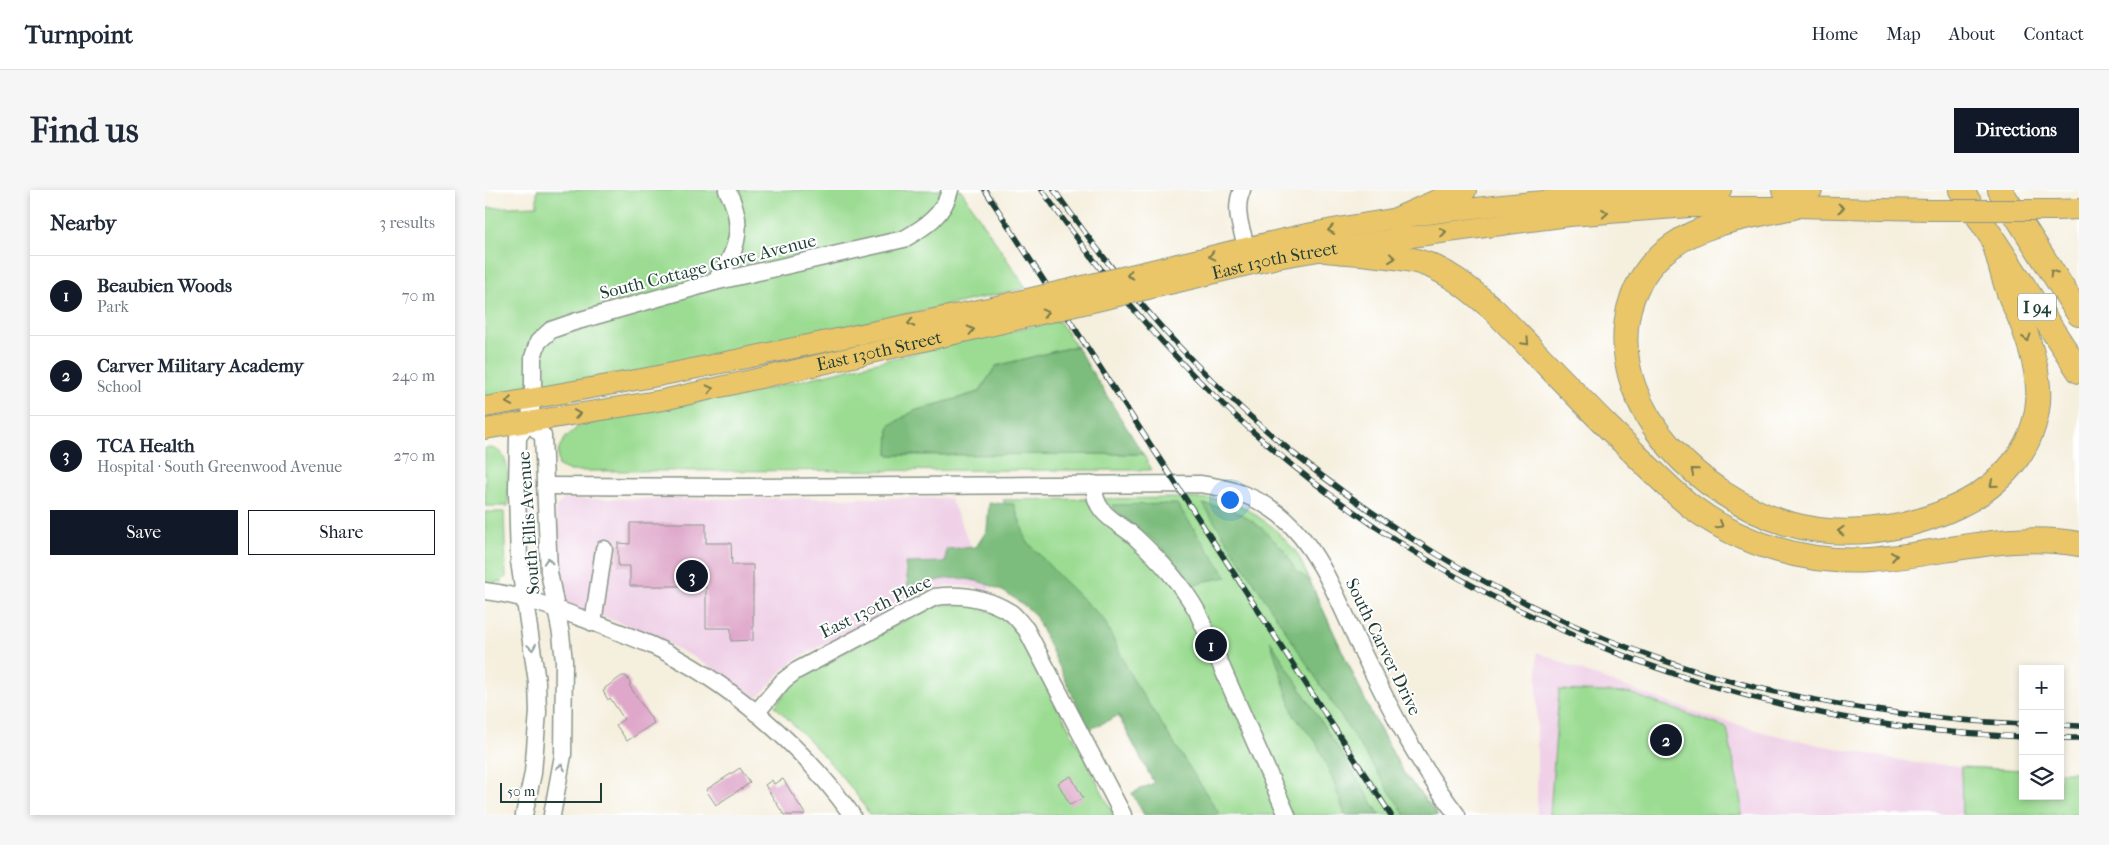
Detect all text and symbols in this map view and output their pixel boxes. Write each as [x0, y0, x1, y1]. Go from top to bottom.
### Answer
text: Turnpoint [25, 21, 133, 49]
text: Home [1811, 24, 1858, 45]
text: Map [1886, 24, 1921, 45]
text: About [1949, 24, 1995, 45]
text: Contact [2023, 24, 2084, 45]
button: Directions [1954, 108, 2079, 153]
text: Find us [30, 110, 139, 151]
one-way arrow [1838, 203, 1846, 213]
one-way arrow [1601, 208, 1609, 219]
text: Nearby [50, 211, 116, 235]
text: 3 results [379, 213, 435, 232]
one-way arrow [1326, 225, 1335, 235]
one-way arrow [1440, 227, 1448, 238]
street label: South Cottage Grove Avenue [598, 230, 818, 304]
street label: East 130th Street [1210, 237, 1340, 284]
one-way arrow [1208, 250, 1217, 261]
one-way arrow [1388, 252, 1396, 263]
one-way arrow [1126, 269, 1135, 280]
one-way arrow [2049, 269, 2059, 278]
text: Beaubien Woods [97, 275, 232, 297]
text: 1 [63, 286, 69, 305]
text: 70 m [402, 286, 435, 305]
road number: I 94 [2018, 294, 2056, 320]
text: Park [97, 297, 129, 316]
one-way arrow [1041, 308, 1050, 319]
one-way arrow [907, 317, 916, 328]
one-way arrow [967, 325, 976, 336]
street label: East 130th Street [814, 326, 944, 375]
one-way arrow [2021, 333, 2031, 341]
one-way arrow [1520, 337, 1529, 346]
text: Carver Military Academy [97, 355, 304, 377]
text: 2 [62, 366, 70, 385]
text: 240 m [392, 366, 435, 385]
text: School [97, 377, 142, 396]
one-way arrow [706, 385, 715, 395]
one-way arrow [505, 397, 513, 407]
one-way arrow [574, 409, 582, 420]
text: TCA Health [97, 435, 195, 457]
text: 3 [63, 446, 69, 465]
text: 270 m [394, 446, 435, 465]
street label: South Ellis Avenue [514, 451, 544, 595]
text: Hospital · South Greenwood Avenue [97, 457, 342, 476]
one-way arrow [1690, 468, 1699, 477]
one-way arrow [1990, 479, 1999, 487]
your location [1217, 487, 1243, 513]
button: Save [50, 510, 238, 555]
button: Share [248, 510, 435, 555]
one-way arrow [1715, 519, 1724, 529]
one-way arrow [1837, 526, 1845, 537]
one-way arrow [1890, 551, 1898, 562]
one-way arrow [543, 557, 553, 564]
pin: 3 [676, 557, 708, 595]
street label: East 130th Place [817, 571, 935, 643]
street label: South Carver Drive [1341, 575, 1425, 719]
pin: 1 [1195, 626, 1227, 664]
one-way arrow [527, 643, 537, 651]
map controls [2019, 665, 2064, 800]
button: + [2019, 665, 2064, 710]
button: − [2019, 710, 2064, 755]
pin: 2 [1650, 721, 1682, 759]
button: layers [2019, 755, 2064, 800]
one-way arrow [555, 763, 566, 771]
scale bar [500, 780, 603, 803]
text: 50 m [507, 783, 535, 800]

